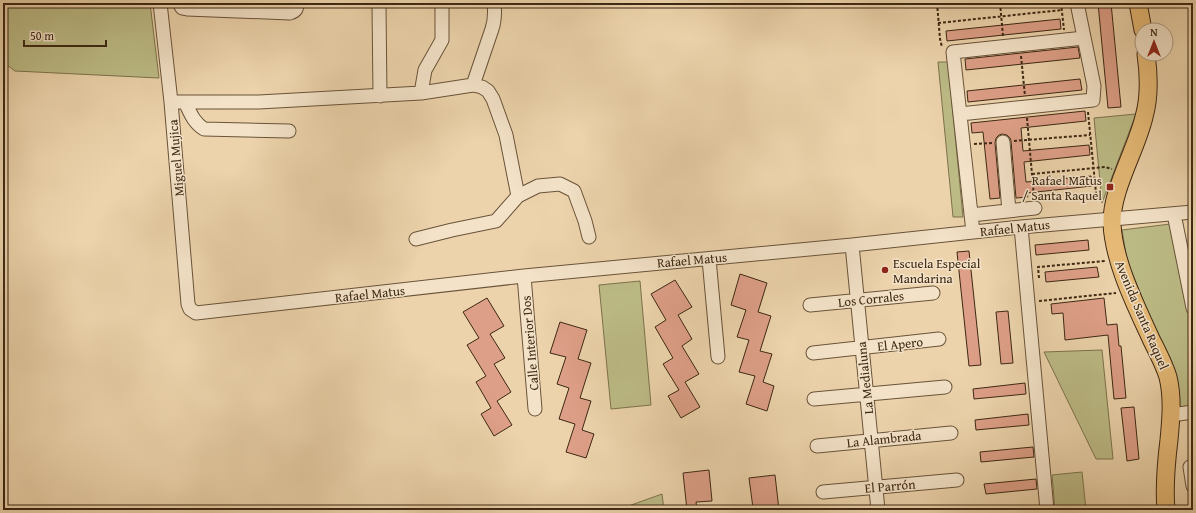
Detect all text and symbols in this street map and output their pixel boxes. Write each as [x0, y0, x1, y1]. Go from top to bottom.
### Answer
scale bar [24, 22, 106, 48]
north arrow [1134, 22, 1174, 62]
text: N [1150, 24, 1158, 40]
text: 50 m [30, 27, 54, 44]
street label: Miguel Mujica [163, 118, 189, 197]
place label: Rafael Matus / Santa Raquel [1022, 171, 1102, 205]
marker: Rafael Matus / Santa Raquel [1105, 182, 1115, 192]
street label: Rafael Matus [979, 215, 1051, 241]
street label: Rafael Matus [656, 247, 728, 273]
place label: Escuela Especial Mandarina [893, 254, 981, 288]
street label: Avenida Santa Raquel [1110, 257, 1174, 373]
marker: Escuela Especial Mandarina [880, 265, 890, 275]
street label: Rafael Matus [334, 281, 406, 307]
street label: Los Corrales [837, 286, 905, 312]
street label: Calle Interior Dos [516, 295, 544, 391]
street label: El Apero [876, 332, 924, 356]
street label: La Medialuna [852, 340, 878, 415]
street label: La Alambrada [846, 426, 923, 452]
street label: El Parrón [864, 474, 917, 498]

